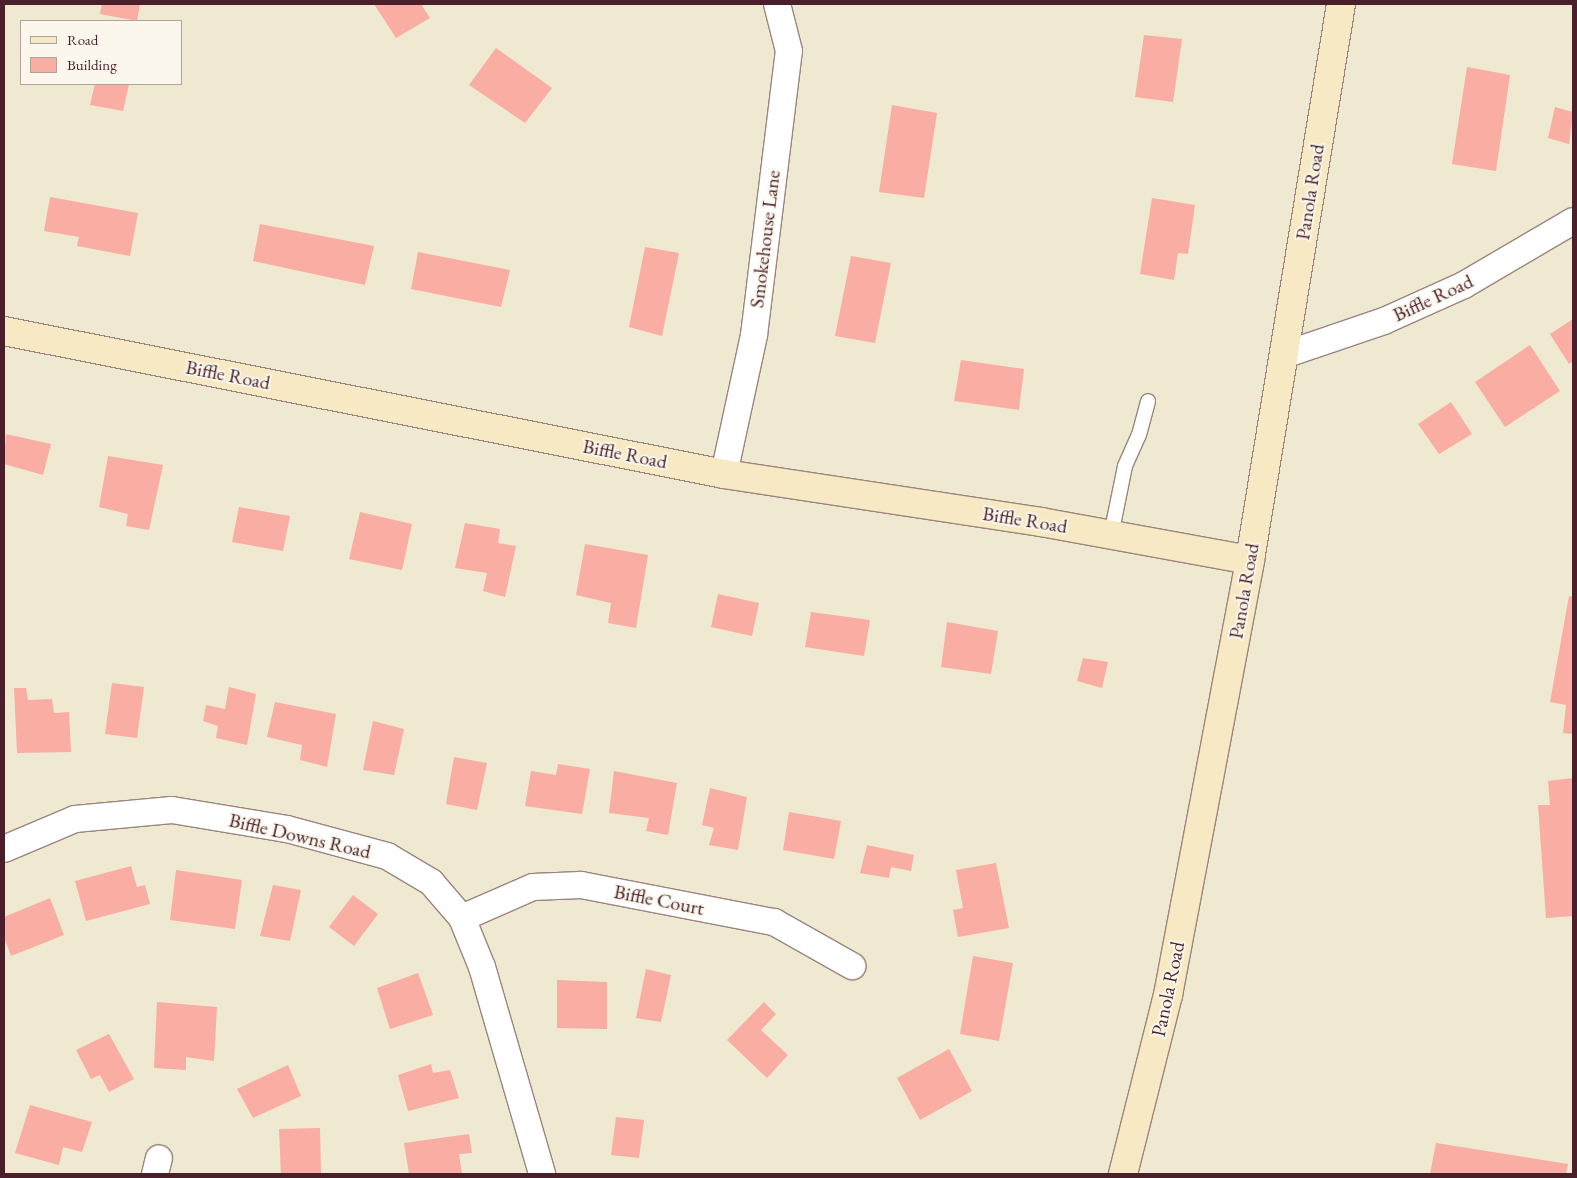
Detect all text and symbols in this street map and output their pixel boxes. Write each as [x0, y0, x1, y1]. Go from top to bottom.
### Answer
legend [20, 20, 182, 85]
text: Road [67, 30, 98, 49]
text: Building [67, 55, 117, 74]
street label: Panola Road [1291, 142, 1329, 242]
street label: Smokehouse Lane [745, 169, 785, 309]
street label: Biffle Road [1389, 269, 1477, 327]
street label: Biffle Road [184, 355, 272, 395]
street label: Biffle Road [581, 434, 669, 474]
street label: Biffle Road [981, 501, 1069, 539]
street label: Panola Road [1224, 541, 1264, 641]
street label: Biffle Downs Road [227, 808, 373, 864]
street label: Biffle Court [612, 880, 706, 920]
street label: Panola Road [1146, 939, 1190, 1039]

